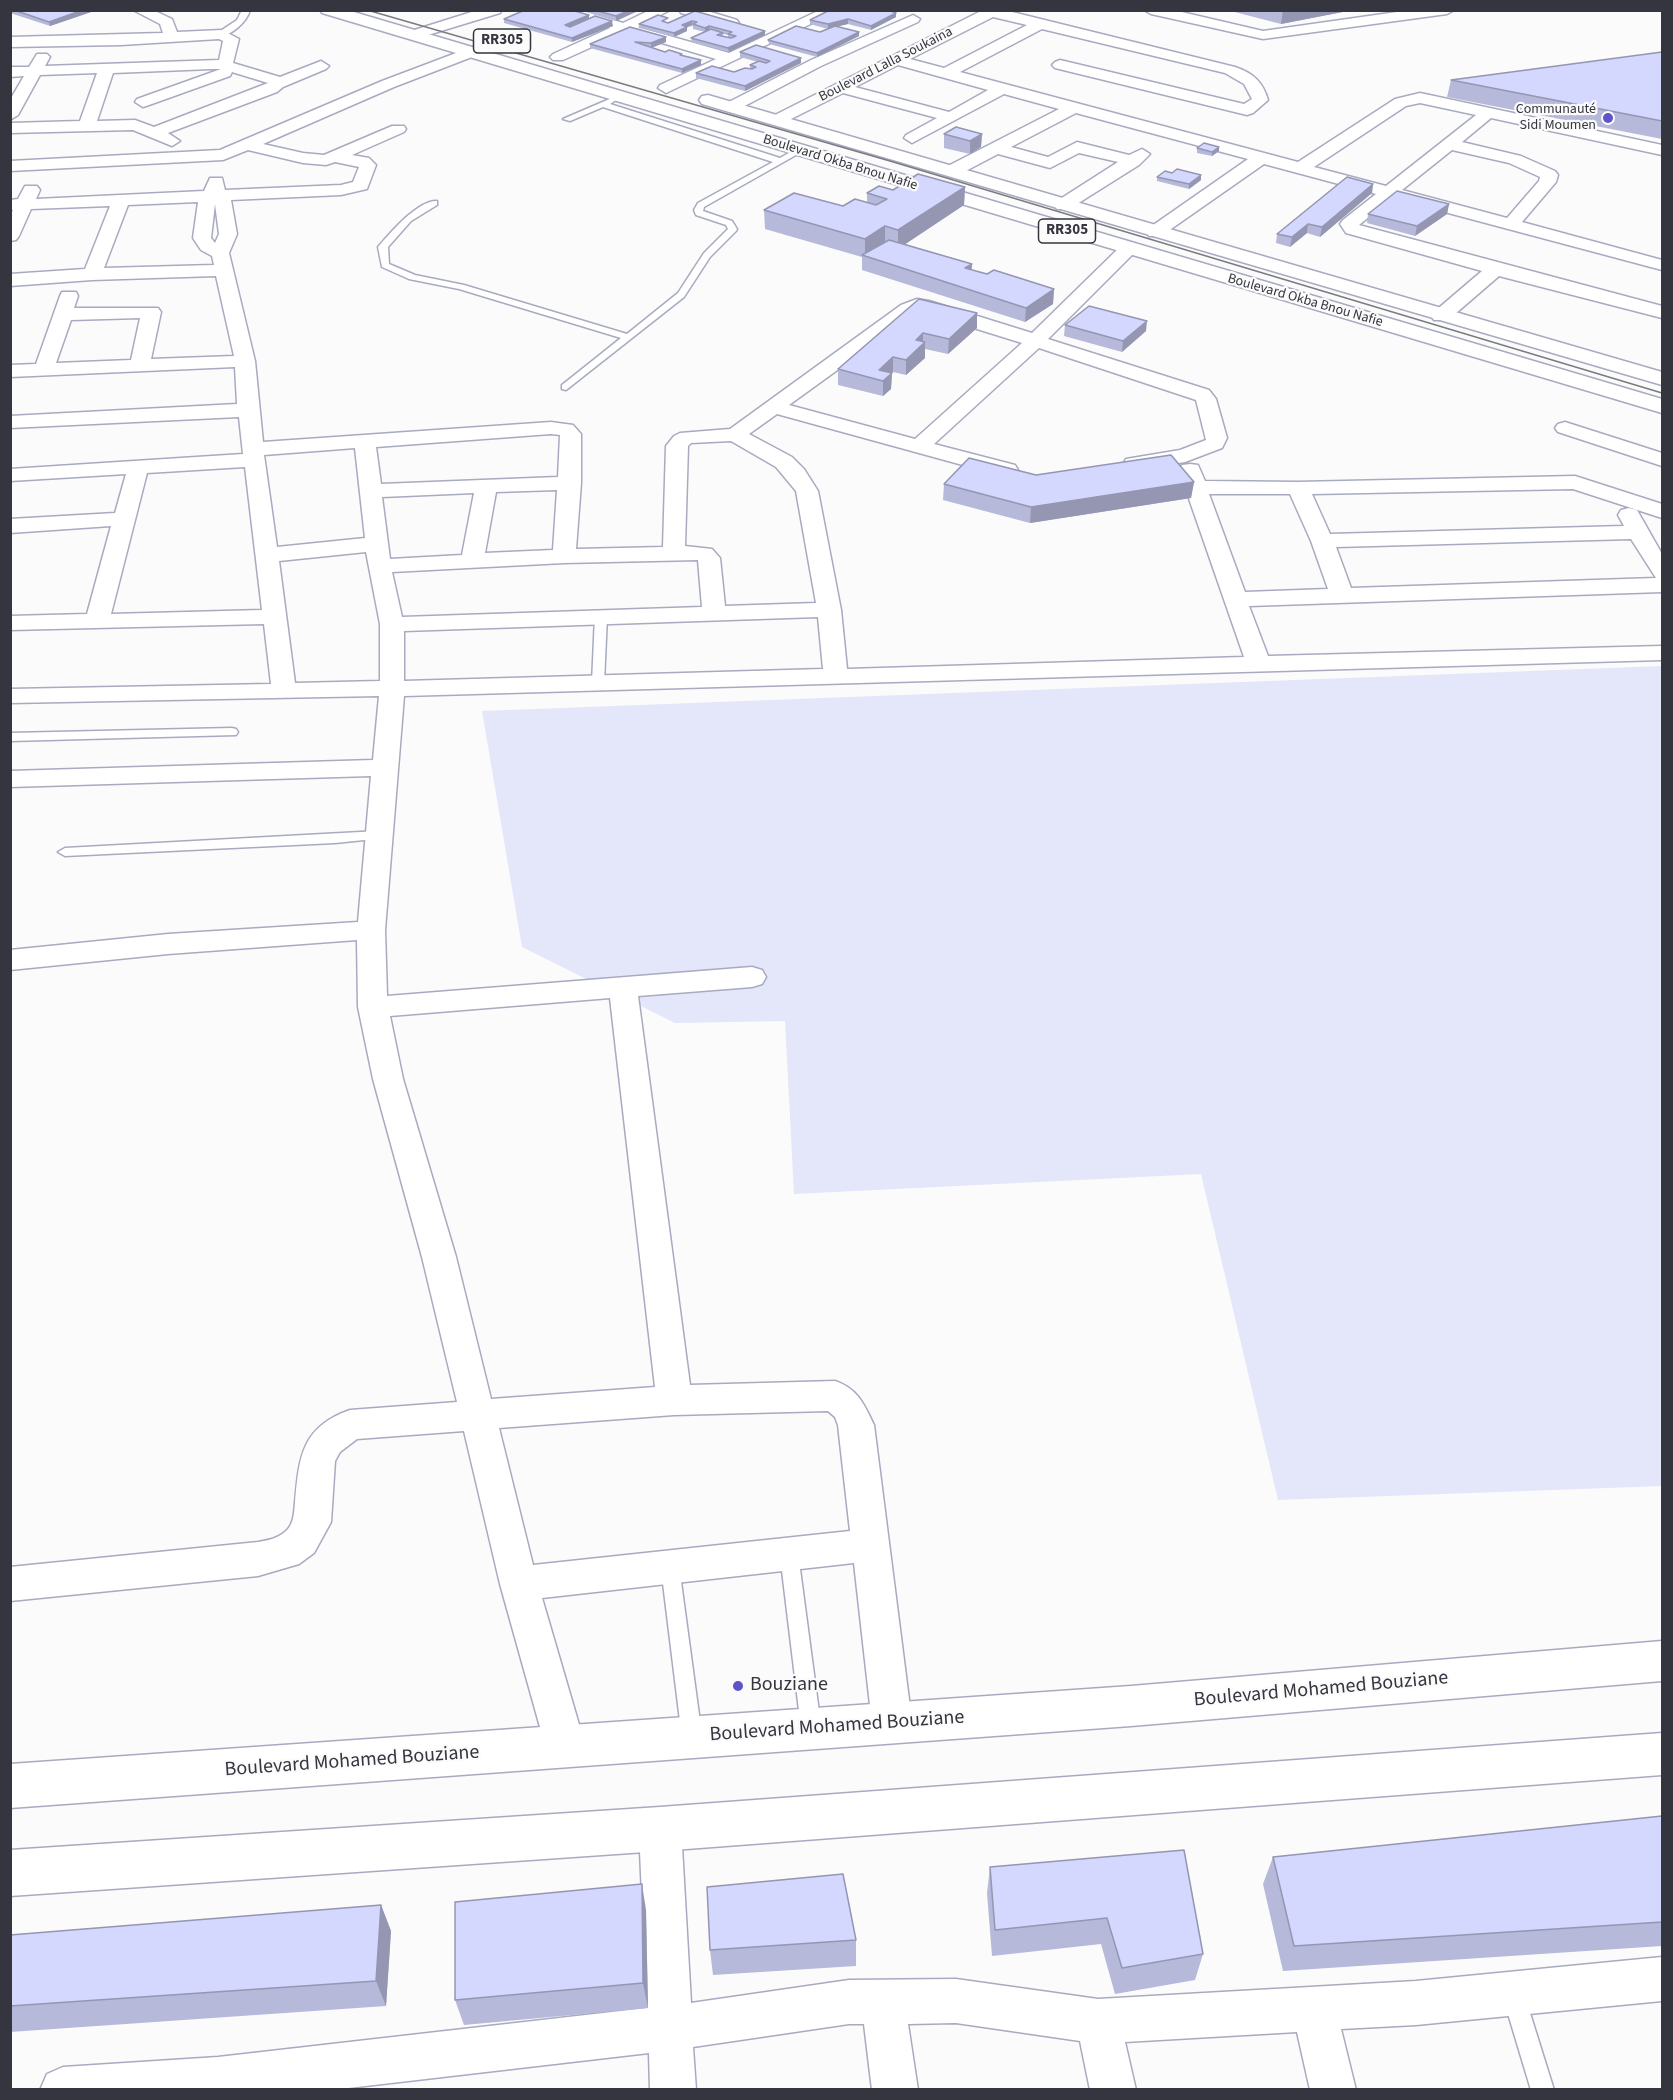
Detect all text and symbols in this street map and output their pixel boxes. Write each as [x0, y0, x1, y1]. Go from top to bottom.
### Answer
street label: Boulevard Lalla Soukaina [816, 24, 956, 106]
road number: RR305 [474, 29, 530, 53]
place label: Communauté Sidi Moumen [1516, 102, 1596, 134]
marker: Communauté Sidi Moumen [1601, 111, 1615, 125]
street label: Boulevard Okba Bnou Nafie [761, 131, 919, 195]
road number: RR305 [1038, 219, 1096, 243]
street label: Boulevard Okba Bnou Nafie [1225, 271, 1385, 331]
street label: Boulevard Mohamed Bouziane [1193, 1667, 1449, 1713]
place label: Bouziane [750, 1674, 828, 1698]
marker: Bouziane [731, 1679, 745, 1693]
street label: Boulevard Mohamed Bouziane [709, 1706, 965, 1748]
street label: Boulevard Mohamed Bouziane [224, 1741, 480, 1783]

